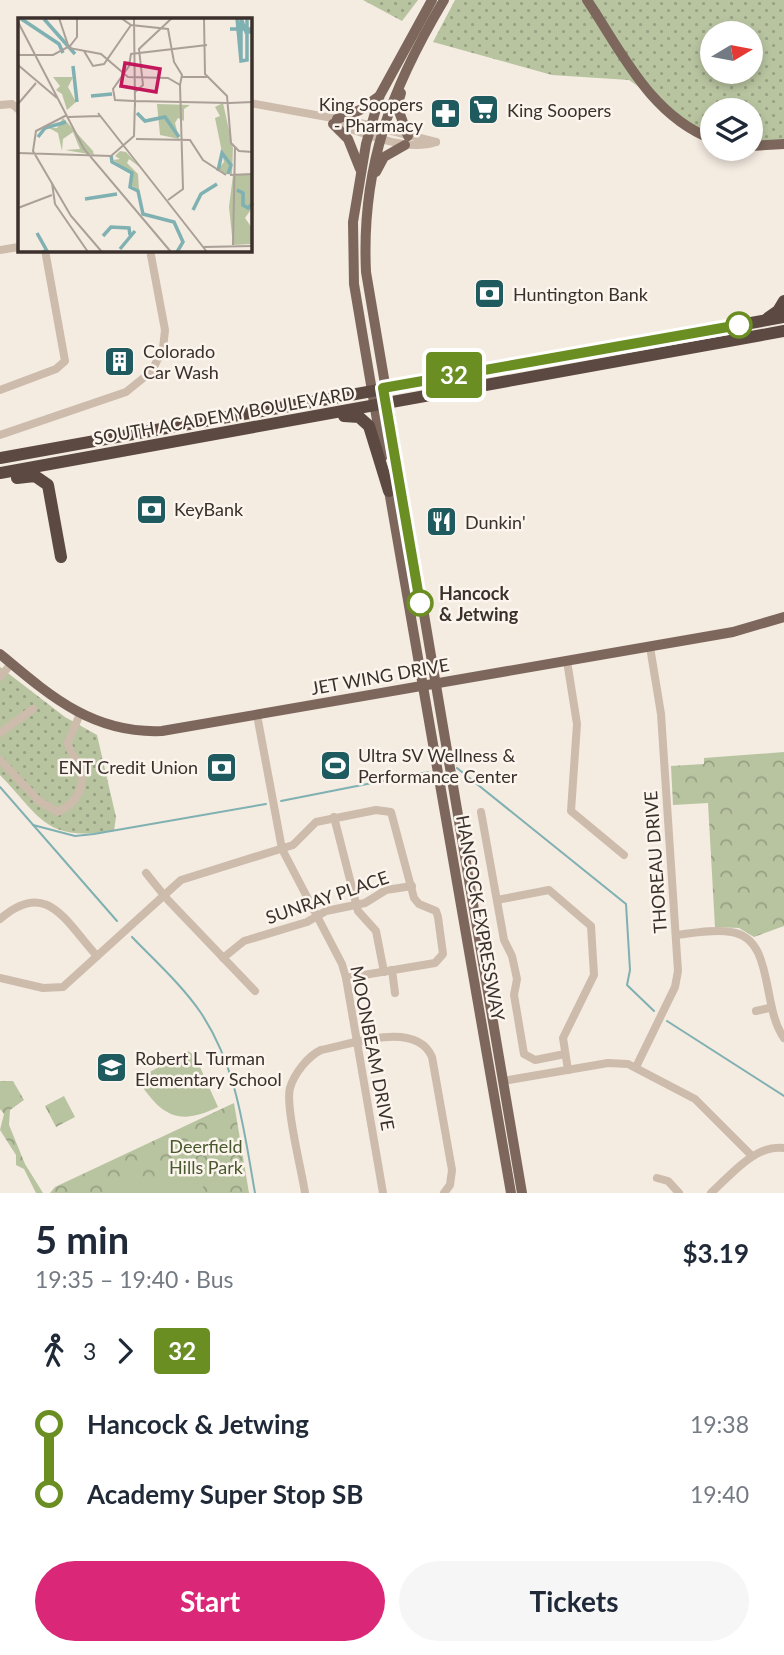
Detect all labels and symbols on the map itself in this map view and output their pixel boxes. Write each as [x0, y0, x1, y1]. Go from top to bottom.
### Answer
inset map [18, 18, 252, 252]
north arrow [700, 21, 763, 84]
place label: King Soopers - Pharmacy [319, 93, 424, 136]
supermarket icon: King Soopers [467, 93, 501, 127]
pharmacy icon: King Soopers - Pharmacy [429, 97, 463, 131]
place label: King Soopers [507, 99, 611, 121]
bank icon: Huntington Bank [473, 277, 507, 311]
place label: Huntington Bank [513, 283, 649, 305]
unlabelled marker [726, 312, 752, 338]
place label: Colorado Car Wash [143, 340, 219, 383]
building icon: Colorado Car Wash [103, 344, 137, 378]
line badge: 32 [422, 352, 486, 398]
street label: SOUTH ACADEMY BOULEVARD [92, 381, 356, 449]
bank icon: KeyBank [134, 492, 168, 526]
place label: KeyBank [174, 498, 244, 520]
restaurant icon: Dunkin' [425, 505, 459, 539]
place label: Dunkin' [465, 511, 526, 533]
place label: Hancock & Jetwing [439, 582, 519, 625]
marker: Hancock & Jetwing [407, 590, 433, 616]
street label: JET WING DRIVE [309, 653, 451, 699]
place label: Ultra SV Wellness & Performance Center [358, 744, 518, 787]
sports icon: Ultra SV Wellness & Performance Center [318, 748, 352, 782]
bank icon: ENT Credit Union [204, 750, 238, 784]
place label: ENT Credit Union [58, 756, 198, 778]
street label: THOREAU DRIVE [639, 790, 671, 934]
street label: HANCOCK EXPRESSWAY [452, 813, 510, 1023]
street label: SUNRAY PLACE [263, 866, 391, 928]
street label: MOONBEAM DRIVE [346, 964, 400, 1132]
place label: Robert L Turman Elementary School [135, 1047, 282, 1090]
school or university icon: Robert L Turman Elementary School [95, 1051, 129, 1085]
park label: Deerfield Hills Park [169, 1135, 244, 1178]

